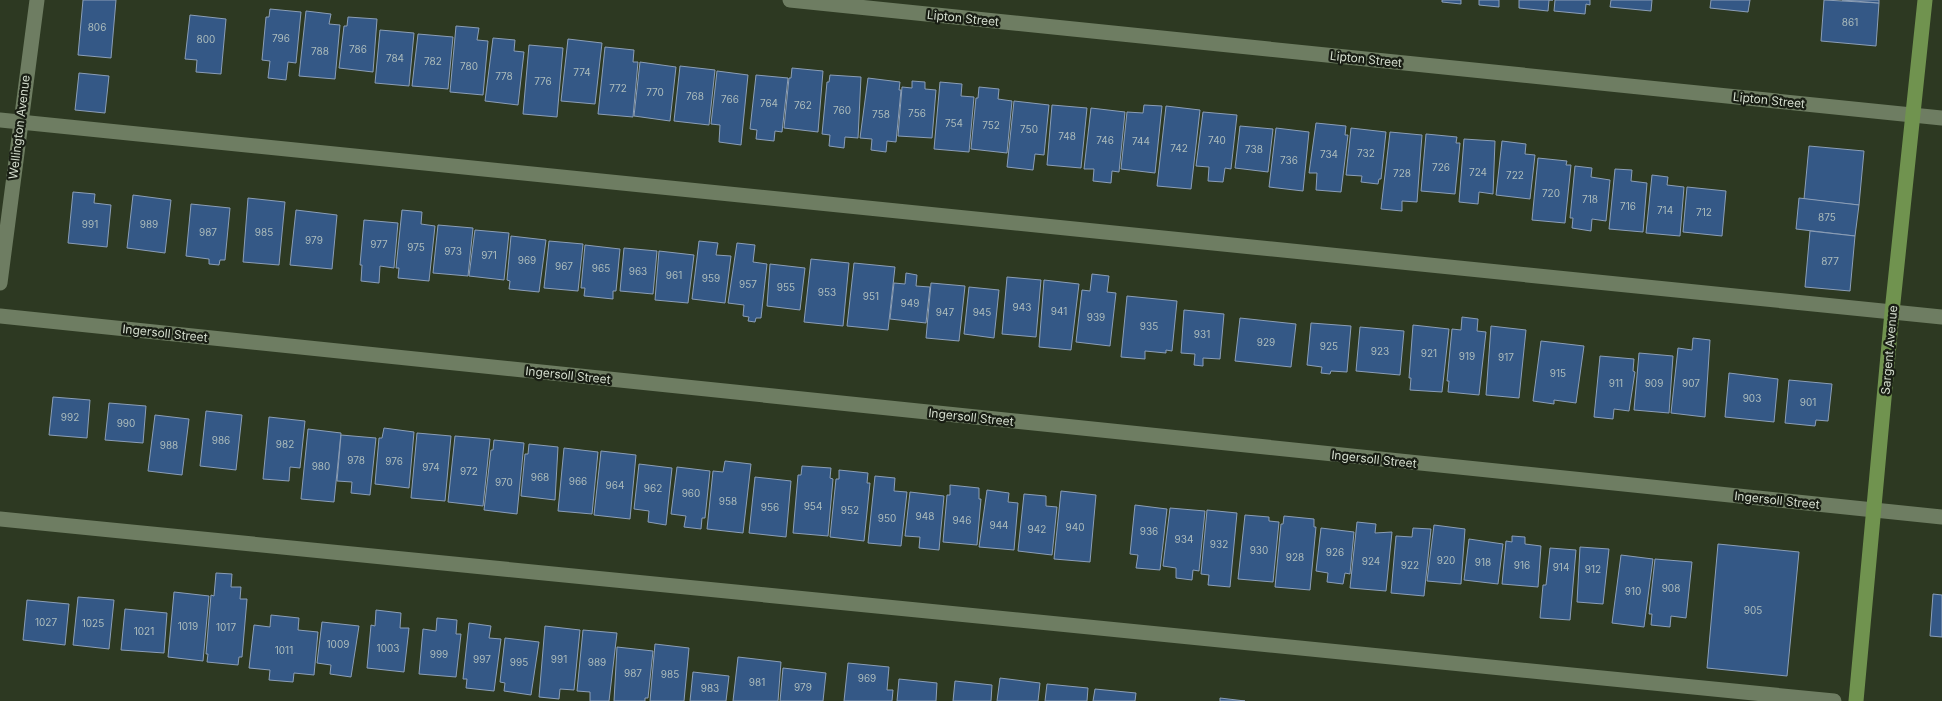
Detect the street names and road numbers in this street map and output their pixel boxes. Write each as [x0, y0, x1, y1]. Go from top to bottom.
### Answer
street label: Lipton Street [926, 7, 1000, 29]
street label: Lipton Street [1329, 48, 1403, 70]
street label: Wellington Avenue [5, 74, 33, 180]
street label: Lipton Street [1732, 89, 1806, 111]
street label: Sargent Avenue [1878, 305, 1900, 395]
street label: Ingersoll Street [122, 321, 209, 345]
street label: Ingersoll Street [525, 363, 612, 387]
street label: Ingersoll Street [928, 405, 1015, 429]
street label: Ingersoll Street [1331, 447, 1418, 471]
street label: Ingersoll Street [1734, 488, 1821, 512]

